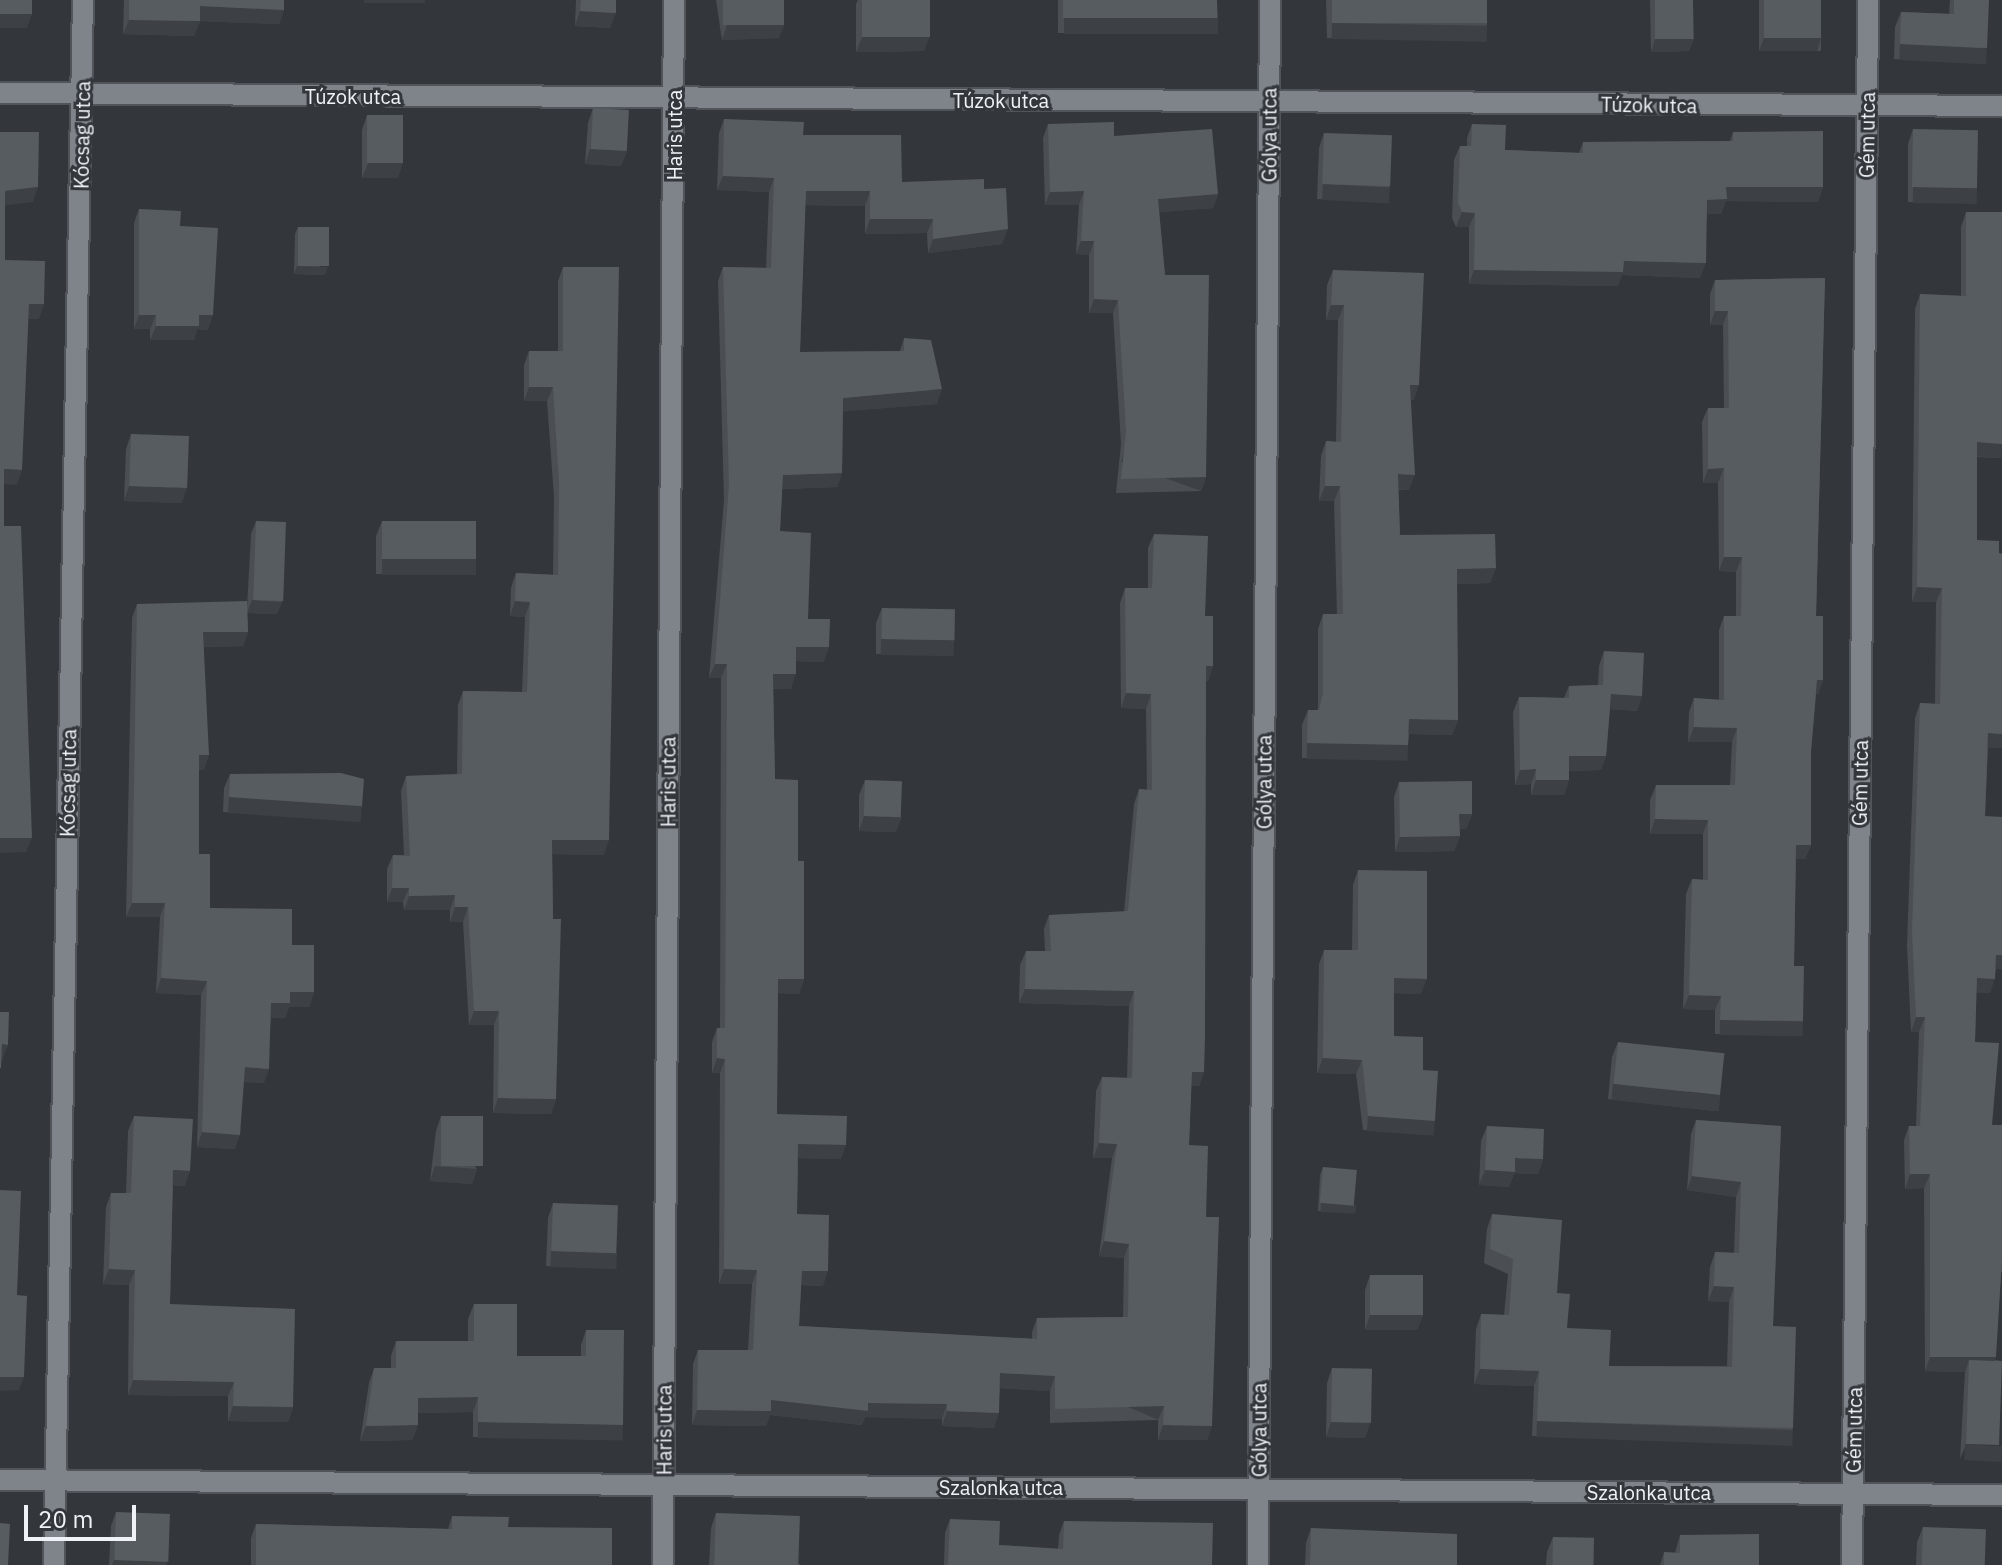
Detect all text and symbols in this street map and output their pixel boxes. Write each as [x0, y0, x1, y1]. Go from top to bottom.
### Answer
street label: Kócsag utca [69, 81, 95, 189]
street label: Túzok utca [305, 84, 401, 108]
street label: Túzok utca [953, 88, 1049, 112]
street label: Gólya utca [1257, 88, 1281, 182]
street label: Haris utca [662, 90, 686, 180]
street label: Túzok utca [1601, 92, 1697, 118]
street label: Gém utca [1854, 92, 1880, 178]
street label: Kócsag utca [55, 729, 81, 837]
street label: Gólya utca [1252, 735, 1276, 829]
street label: Haris utca [656, 737, 680, 827]
street label: Gém utca [1847, 740, 1873, 826]
street label: Gólya utca [1247, 1383, 1271, 1477]
street label: Haris utca [652, 1385, 676, 1475]
street label: Gém utca [1841, 1387, 1867, 1473]
street label: Szalonka utca [939, 1475, 1063, 1499]
street label: Szalonka utca [1587, 1480, 1711, 1504]
scale bar [28, 1489, 140, 1539]
text: 20 m [38, 1503, 93, 1535]

